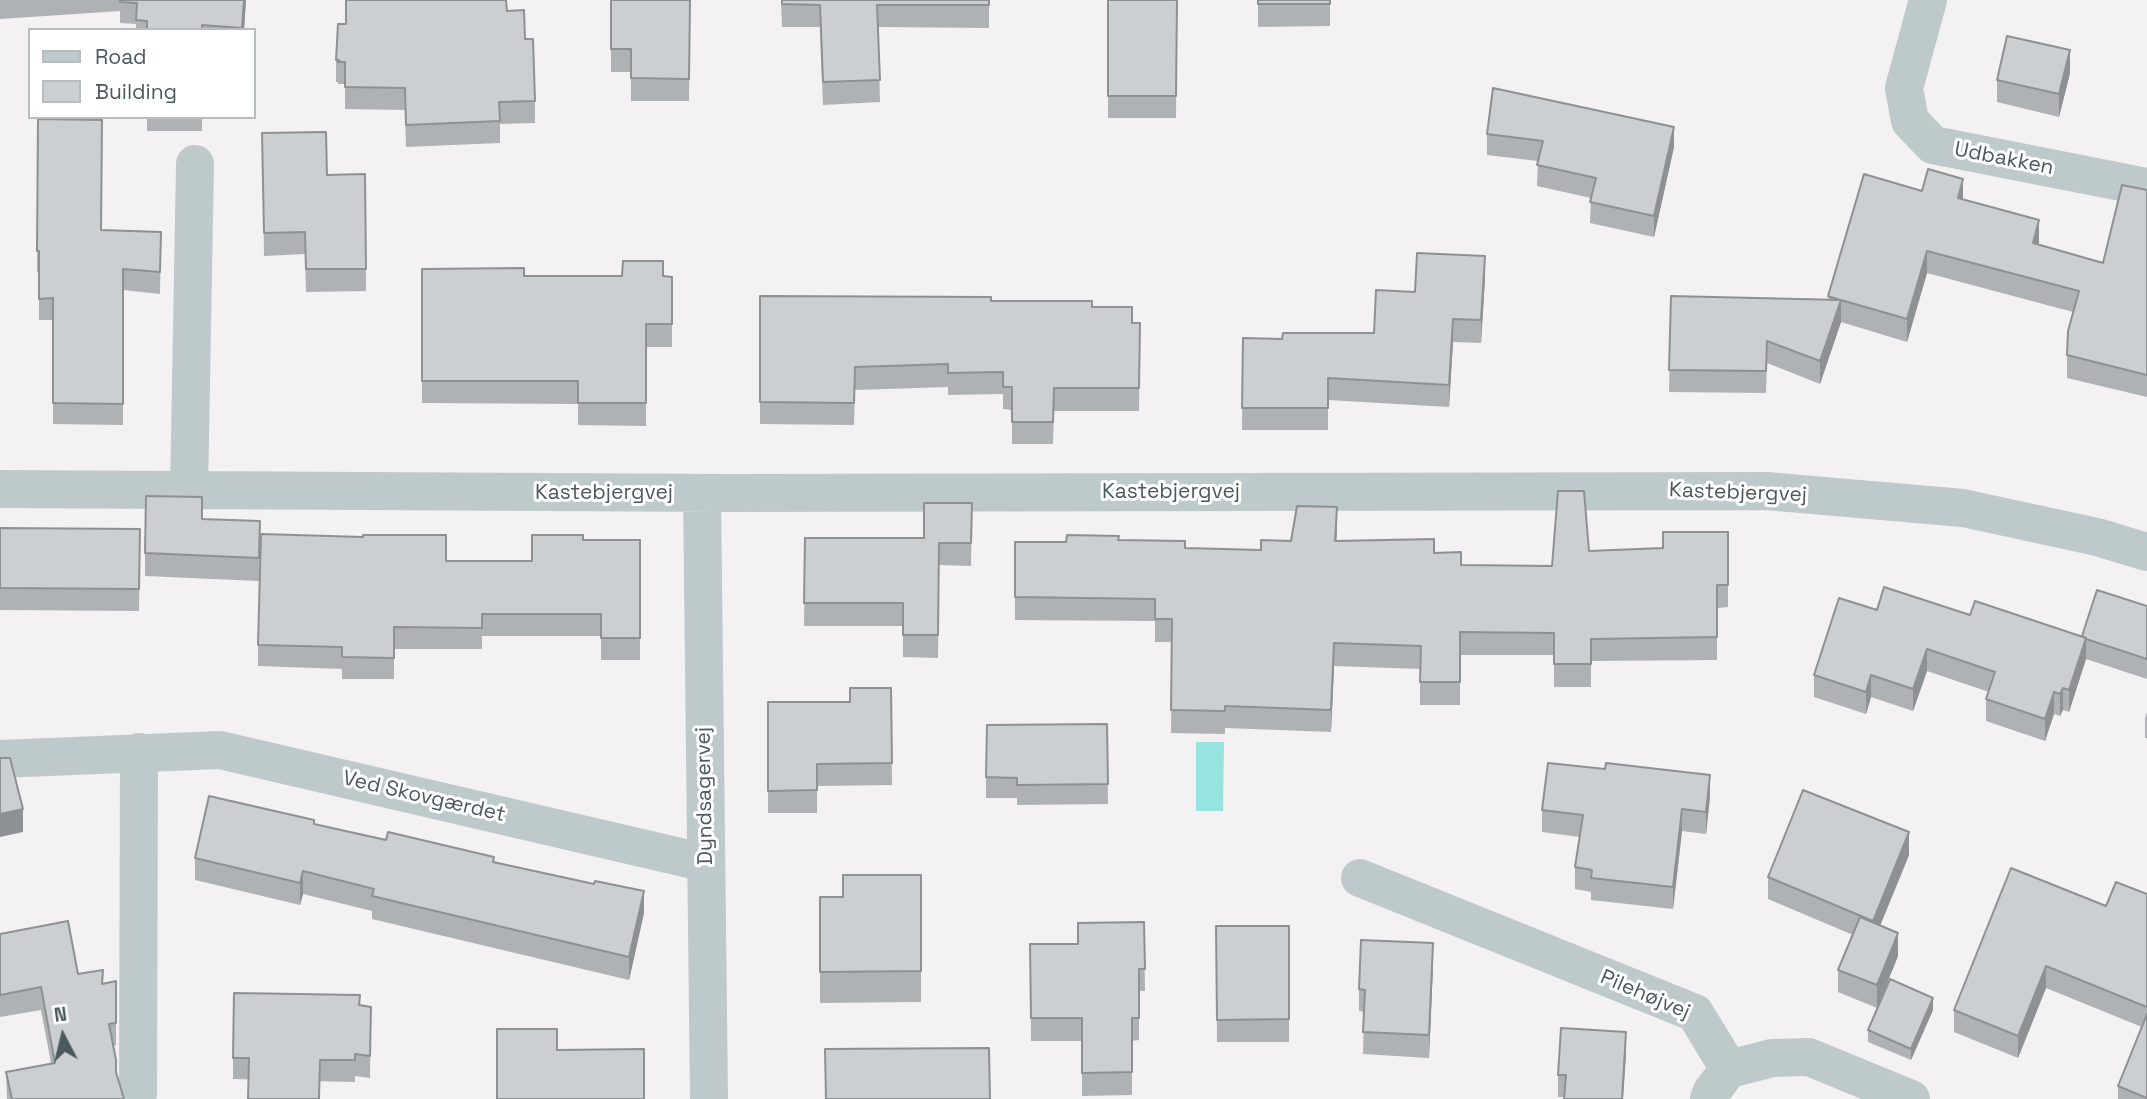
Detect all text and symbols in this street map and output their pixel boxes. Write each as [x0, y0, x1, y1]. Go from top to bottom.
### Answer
legend [28, 28, 256, 119]
text: Road [95, 43, 147, 70]
text: Building [95, 78, 177, 105]
street label: Udbakken [1952, 137, 2056, 181]
street label: Kastebjergvej [1669, 478, 1807, 508]
street label: Kastebjergvej [1102, 479, 1240, 505]
street label: Kastebjergvej [535, 480, 673, 506]
street label: Dyndsagervej [691, 727, 719, 865]
street label: Ved Skovgærdet [340, 766, 508, 828]
street label: Pilehøjvej [1596, 965, 1694, 1025]
north arrow [28, 1001, 98, 1071]
text: N [53, 1001, 68, 1028]

